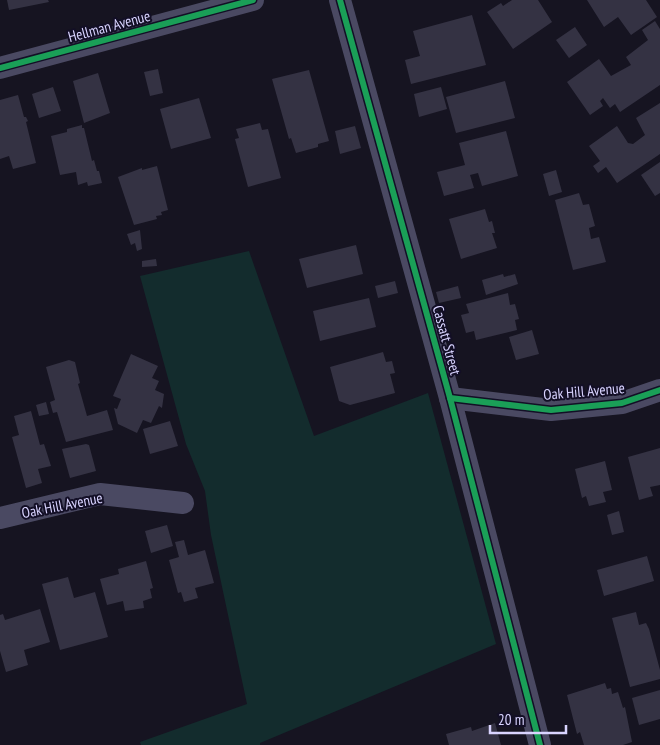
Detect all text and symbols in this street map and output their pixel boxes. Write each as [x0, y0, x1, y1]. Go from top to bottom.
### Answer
street label: Hellman Avenue [66, 6, 152, 46]
street label: Cassatt Street [429, 303, 465, 377]
street label: Oak Hill Avenue [542, 378, 626, 404]
street label: Oak Hill Avenue [20, 488, 104, 522]
scale bar [490, 702, 566, 734]
text: 20 m [498, 710, 524, 729]

